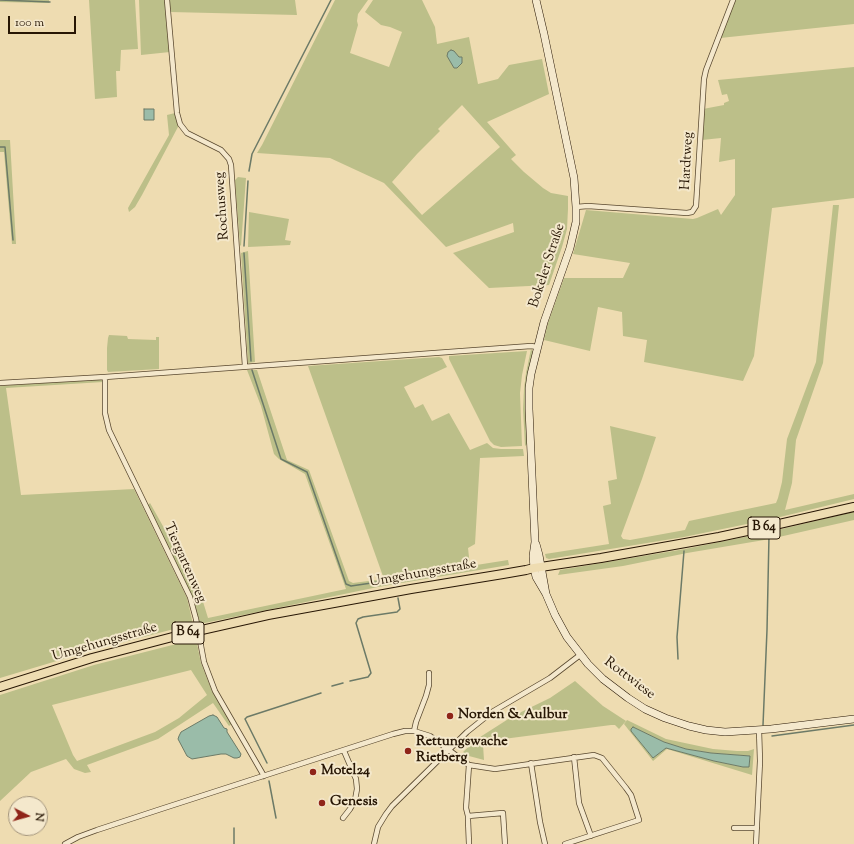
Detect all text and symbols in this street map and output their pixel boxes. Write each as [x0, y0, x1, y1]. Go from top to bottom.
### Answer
scale bar [10, 8, 78, 34]
text: 100 m [15, 14, 44, 32]
street label: Hardtweg [678, 131, 698, 191]
street label: Rochusweg [212, 171, 234, 241]
street label: Bokeler Straße [526, 222, 570, 310]
road number: B 64 [748, 517, 780, 539]
street label: Tiergartenweg [159, 520, 209, 606]
street label: Umgehungsstraße [368, 556, 478, 592]
street label: Umgehungsstraße [51, 620, 159, 666]
road number: B 64 [172, 622, 204, 644]
street label: Rottwiese [600, 654, 658, 704]
place label: Norden & Aulbur [458, 708, 568, 724]
marker: Norden & Aulbur [445, 711, 455, 721]
place label: Rettungswache Rietberg [416, 735, 508, 768]
marker: Rettungswache Rietberg [403, 746, 413, 756]
place label: Motel24 [321, 764, 370, 780]
marker: Motel24 [308, 767, 318, 777]
place label: Genesis [330, 795, 378, 811]
north arrow [8, 796, 48, 836]
marker: Genesis [317, 798, 327, 808]
text: N [31, 812, 47, 822]

